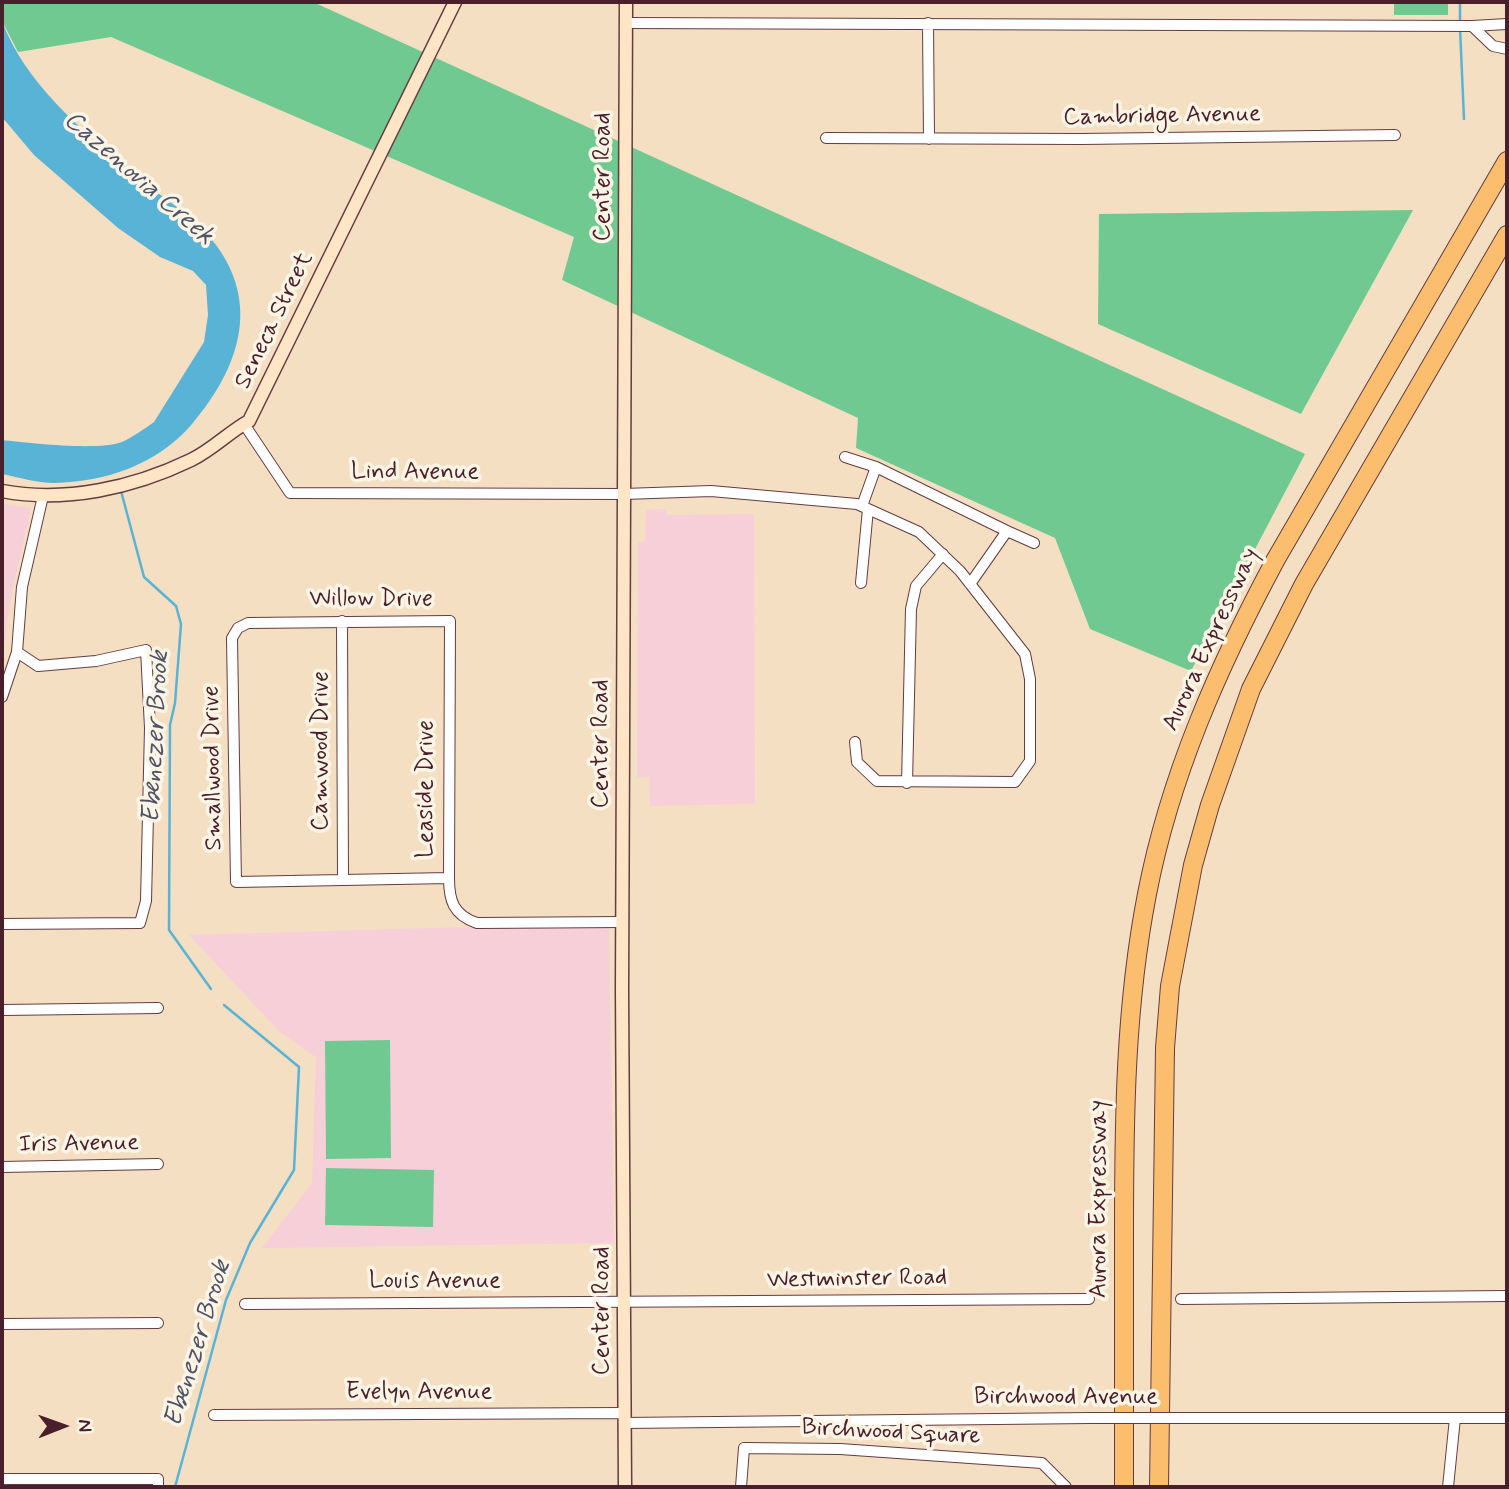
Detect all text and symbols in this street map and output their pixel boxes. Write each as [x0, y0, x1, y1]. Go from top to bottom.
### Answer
street label: Cambridge Avenue [1063, 101, 1261, 133]
water label: Cazenovia Creek [56, 105, 220, 253]
street label: Center Road [590, 113, 618, 241]
street label: Seneca Street [230, 248, 320, 394]
street label: Lind Avenue [351, 459, 479, 487]
street label: Aurora Expressway [1157, 544, 1267, 736]
street label: Willow Drive [309, 586, 433, 614]
water label: Ebenezer Brook [137, 650, 177, 824]
street label: Camwood Drive [308, 671, 336, 831]
street label: Center Road [588, 680, 616, 808]
street label: Smallwood Drive [198, 685, 230, 851]
street label: Leaside Drive [413, 720, 441, 858]
street label: Aurora Expressway [1086, 1100, 1114, 1298]
street label: Iris Avenue [19, 1130, 139, 1160]
street label: Center Road [589, 1247, 617, 1375]
water label: Ebenezer Brook [159, 1257, 239, 1431]
street label: Westminster Road [767, 1264, 947, 1296]
street label: Louis Avenue [369, 1268, 501, 1296]
street label: Evelyn Avenue [346, 1379, 492, 1407]
street label: Birchwood Avenue [974, 1384, 1158, 1412]
north arrow [28, 1391, 98, 1461]
street label: Birchwood Square [801, 1414, 981, 1452]
text: N [72, 1419, 97, 1432]

